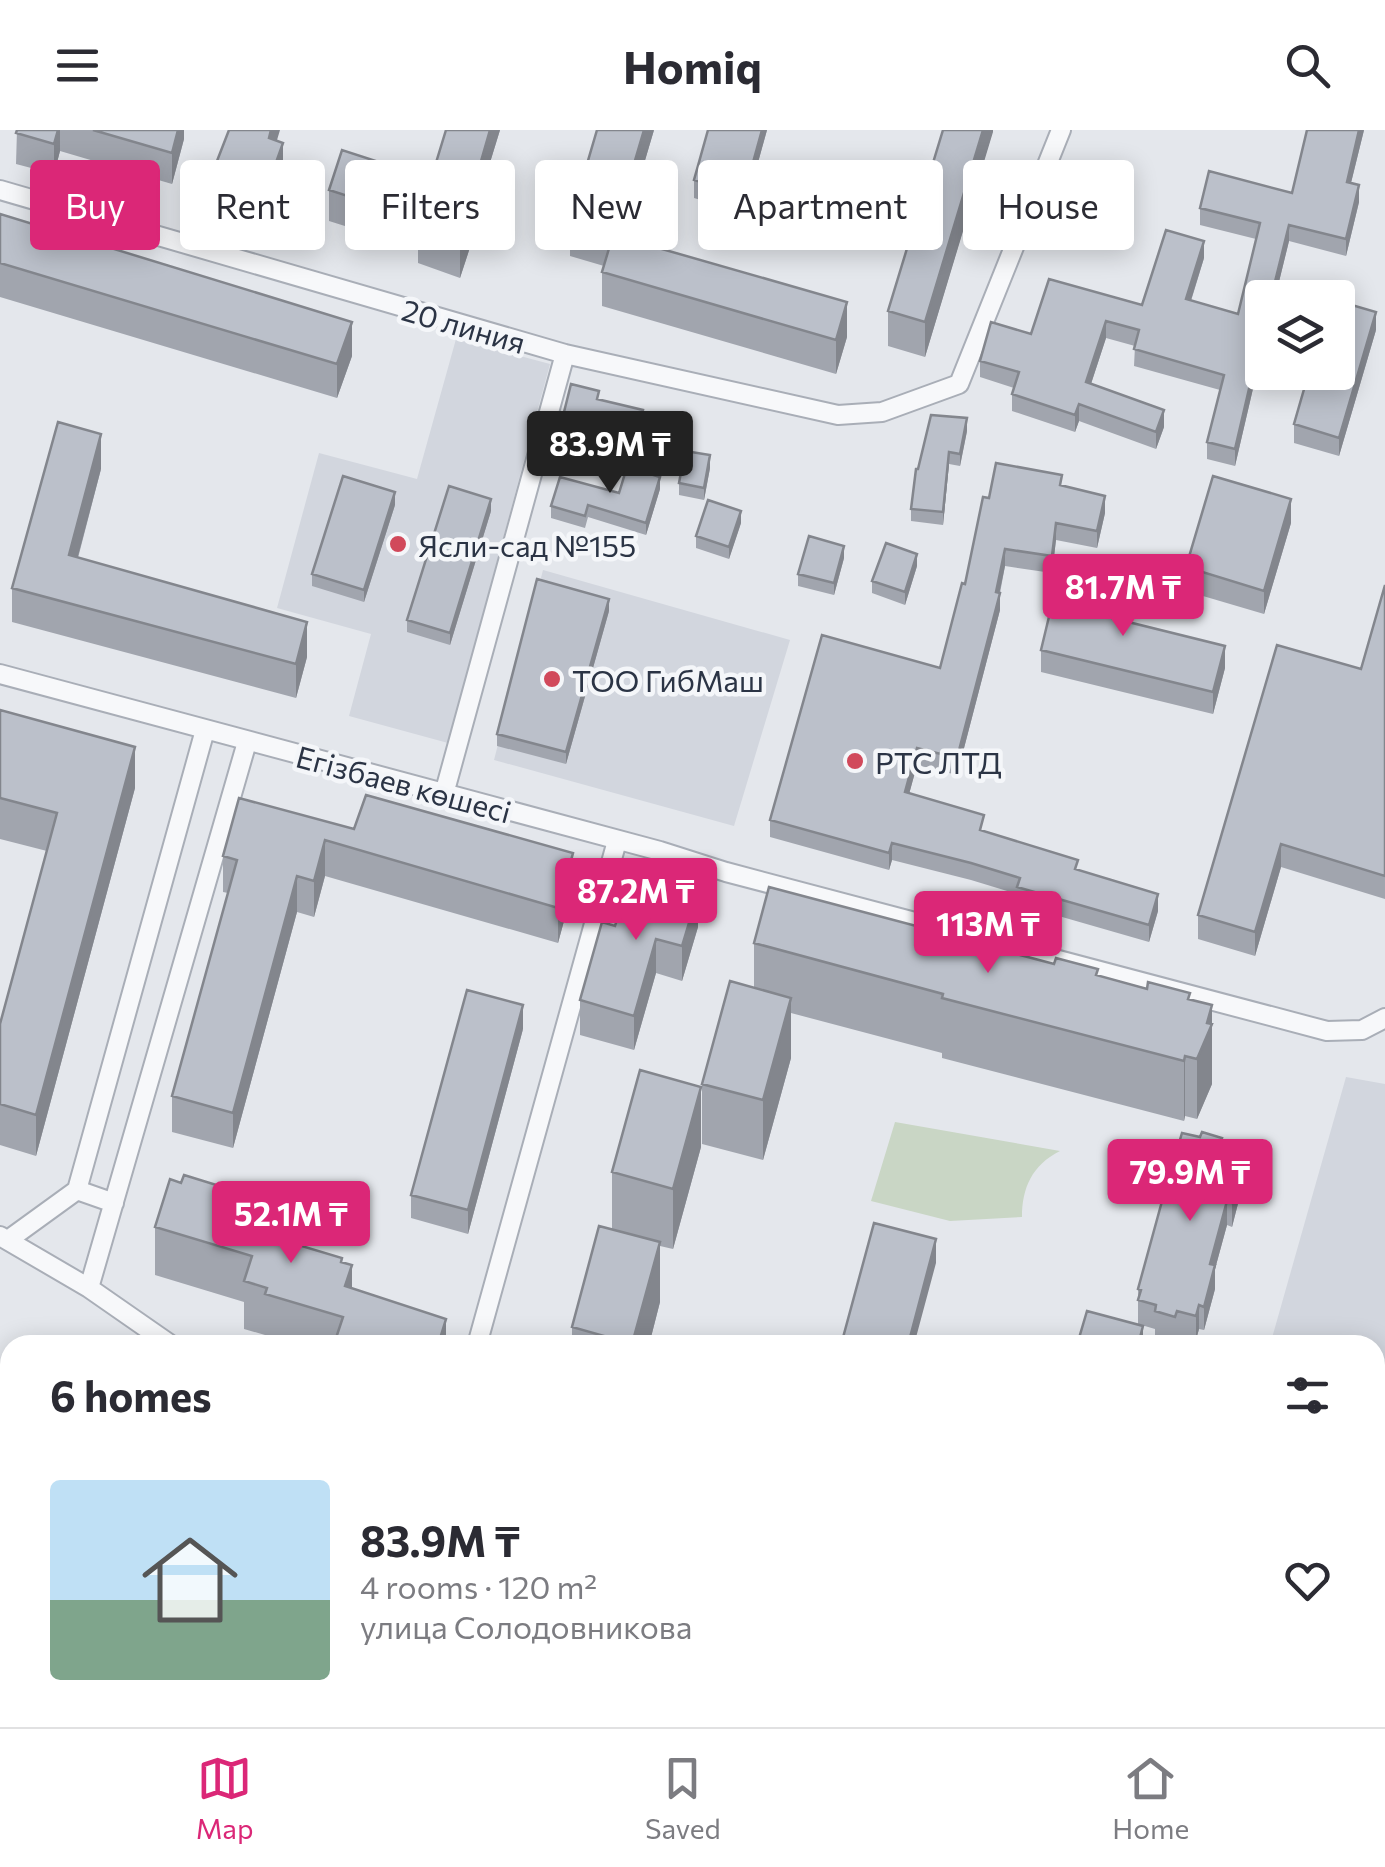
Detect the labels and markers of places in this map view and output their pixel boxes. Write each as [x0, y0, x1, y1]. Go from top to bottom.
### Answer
pin: 83.9M ₸ [518, 411, 702, 496]
place label: Ясли-сад №155 [418, 526, 636, 563]
marker: Ясли-сад №155 [387, 533, 409, 555]
pin: 81.7M ₸ [1031, 554, 1215, 639]
place label: ТОО ГибМаш [572, 661, 764, 698]
marker: ТОО ГибМаш [541, 668, 563, 690]
place label: РТС ЛТД [875, 743, 1002, 780]
marker: РТС ЛТД [844, 750, 866, 772]
pin: 87.2M ₸ [544, 858, 728, 943]
pin: 113M ₸ [907, 891, 1069, 976]
pin: 79.9M ₸ [1098, 1139, 1282, 1224]
pin: 52.1M ₸ [199, 1181, 383, 1266]

